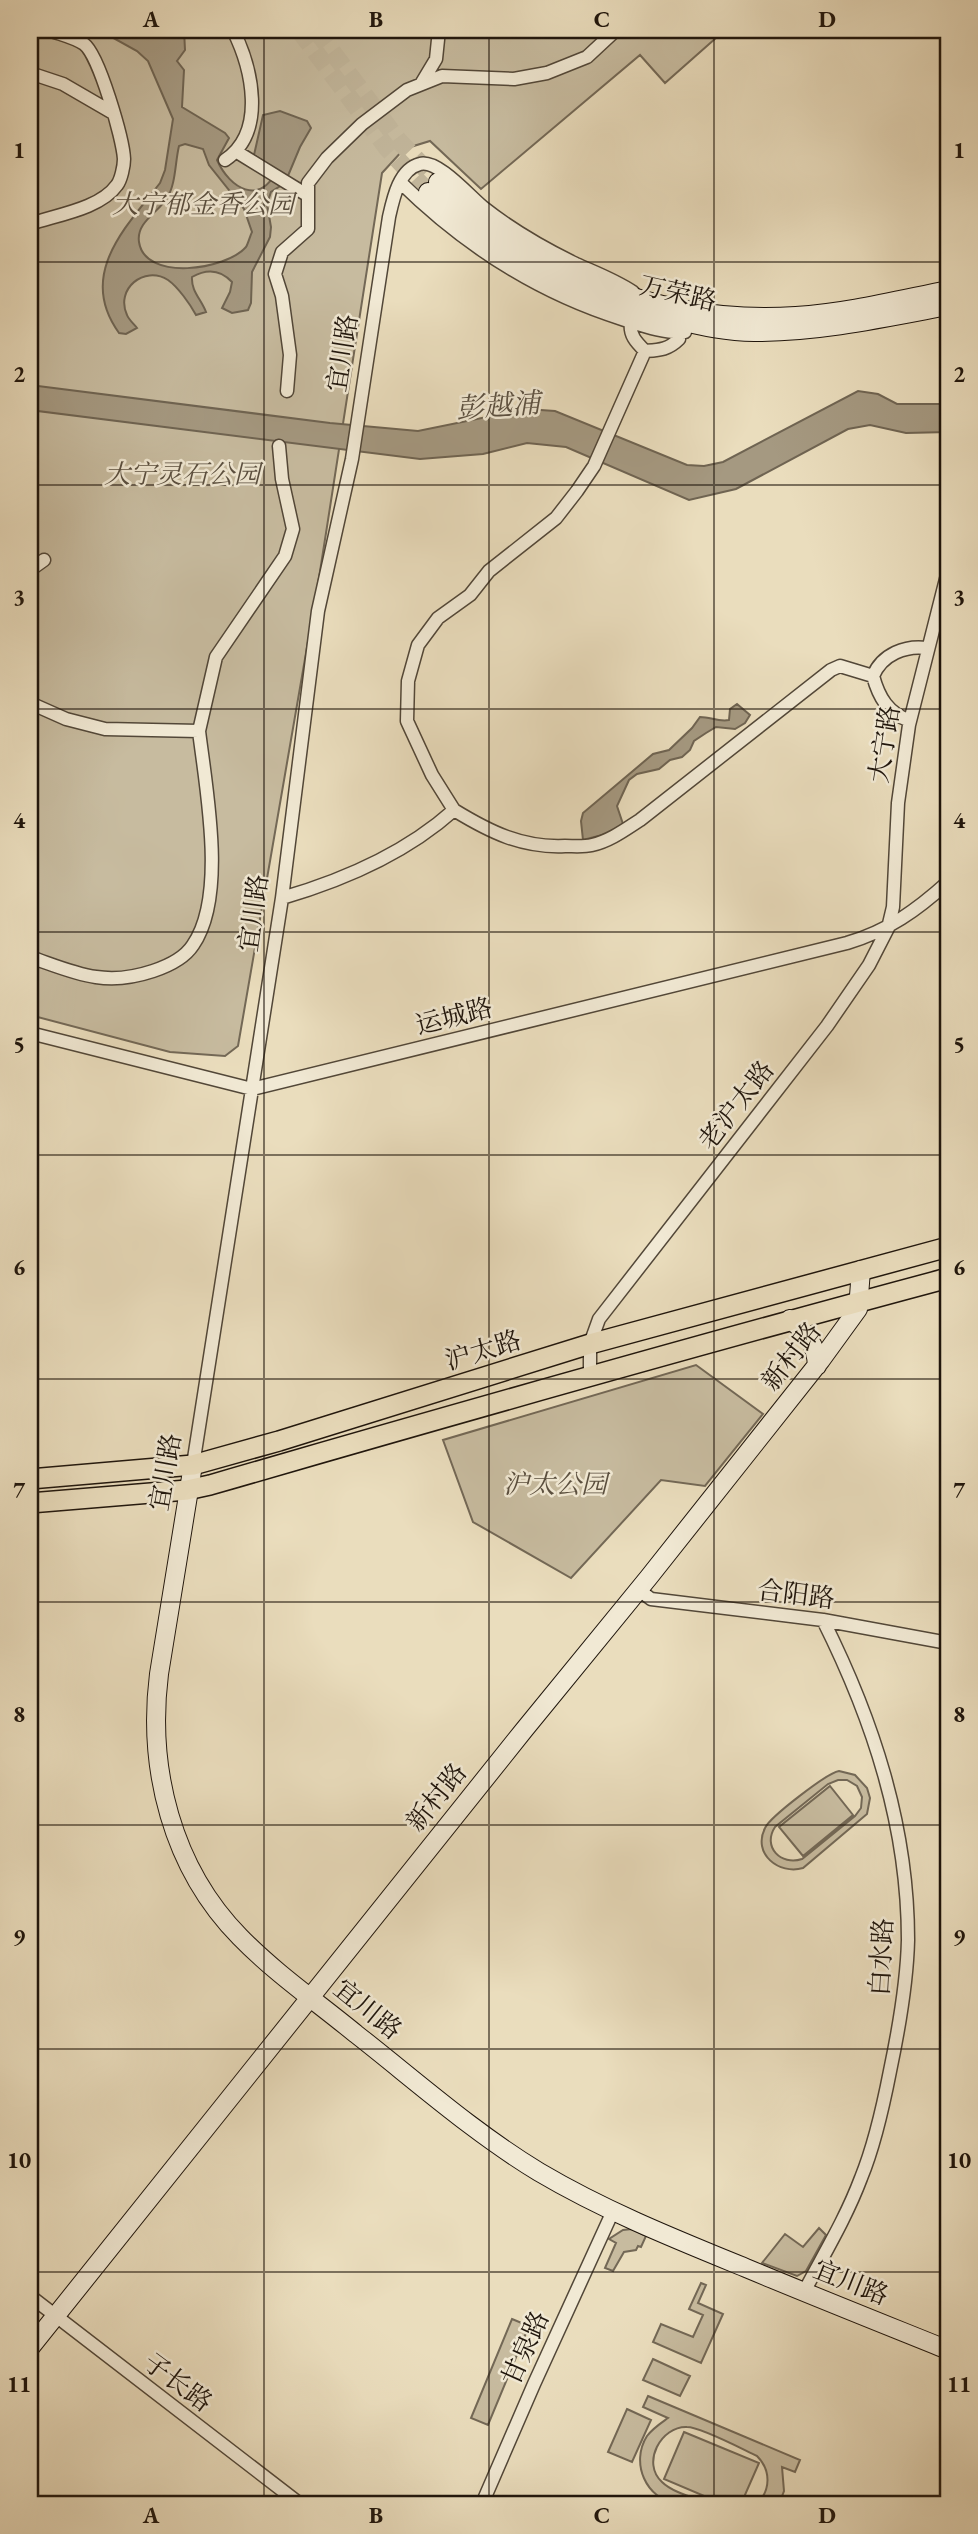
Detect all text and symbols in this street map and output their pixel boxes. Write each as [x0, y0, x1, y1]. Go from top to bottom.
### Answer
text: A [142, 4, 160, 34]
text: B [369, 4, 383, 34]
text: C [594, 4, 610, 34]
text: D [818, 4, 836, 34]
text: 1 [13, 135, 25, 165]
text: 1 [953, 135, 965, 165]
park label: 大宁郁金香公园 [112, 187, 298, 221]
street label: 万荣路 [636, 268, 720, 318]
street label: 宜川路 [319, 312, 365, 394]
text: 2 [13, 359, 25, 389]
text: 2 [953, 359, 965, 389]
water label: 彭越浦 [455, 384, 545, 426]
park label: 大宁灵石公园 [104, 457, 264, 491]
text: 3 [13, 582, 25, 612]
text: 3 [953, 582, 965, 612]
street label: 大宁路 [861, 703, 907, 785]
text: 4 [13, 805, 26, 835]
text: 4 [953, 805, 966, 835]
street label: 宜川路 [231, 872, 275, 954]
street label: 运城路 [412, 990, 496, 1042]
text: 5 [13, 1029, 25, 1059]
text: 5 [953, 1029, 965, 1059]
street label: 老沪太路 [691, 1054, 781, 1156]
text: 6 [13, 1252, 25, 1282]
text: 6 [953, 1252, 965, 1282]
street label: 新村路 [754, 1315, 828, 1397]
street label: 沪太路 [441, 1322, 525, 1378]
street label: 宜川路 [141, 1431, 189, 1513]
park label: 沪太公园 [503, 1467, 611, 1501]
text: 7 [13, 1475, 26, 1505]
text: 7 [953, 1475, 966, 1505]
street label: 合阳路 [755, 1572, 837, 1616]
text: 8 [13, 1699, 25, 1729]
text: 8 [953, 1699, 965, 1729]
street label: 新村路 [398, 1756, 474, 1838]
street label: 白水路 [862, 1917, 900, 1997]
text: 9 [13, 1922, 25, 1952]
text: 9 [953, 1922, 965, 1952]
street label: 宜川路 [327, 1971, 409, 2047]
text: 10 [7, 2145, 31, 2175]
text: 10 [947, 2145, 971, 2175]
street label: 宜川路 [808, 2252, 894, 2312]
street label: 甘泉路 [494, 2305, 556, 2391]
street label: 子长路 [137, 2345, 219, 2419]
text: 11 [7, 2369, 31, 2399]
text: 11 [947, 2369, 971, 2399]
text: A [142, 2500, 160, 2530]
text: B [369, 2500, 383, 2530]
text: C [594, 2500, 610, 2530]
text: D [818, 2500, 836, 2530]

